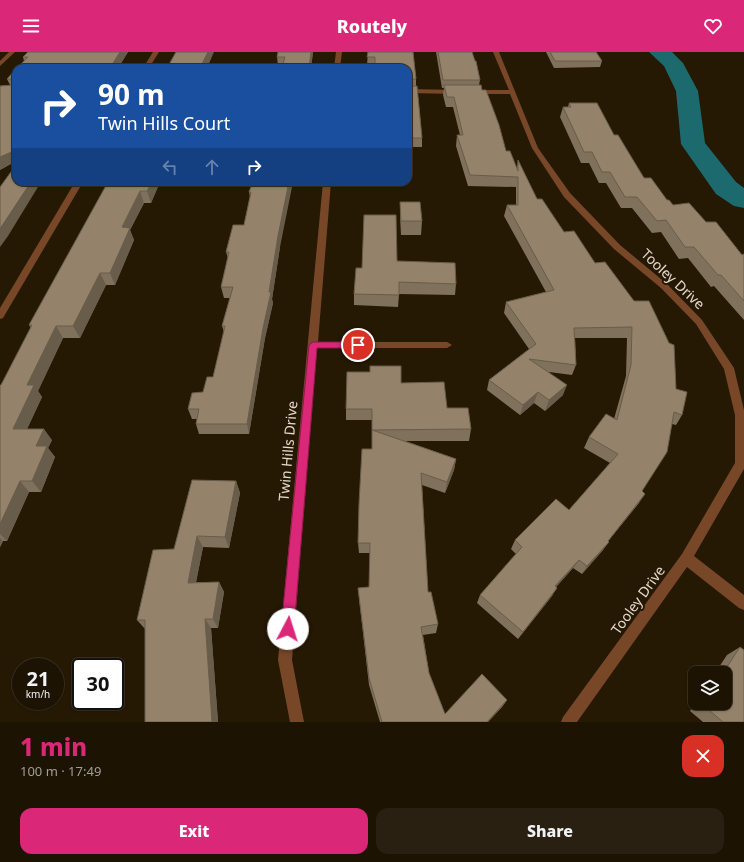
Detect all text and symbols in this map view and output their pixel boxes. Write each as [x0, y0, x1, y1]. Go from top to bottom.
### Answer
text: Routely [337, 14, 407, 38]
icon: menu [20, 15, 42, 37]
icon: heart [702, 15, 724, 37]
text: 90 m [98, 75, 165, 113]
icon: right [32, 80, 84, 132]
text: Twin Hills Court [98, 111, 230, 135]
icon: left [159, 156, 181, 178]
icon: ahead [201, 156, 223, 178]
icon: right [243, 156, 265, 178]
street label: Tooley Drive [637, 244, 709, 313]
pin [341, 328, 375, 362]
icon: arrive [347, 334, 369, 356]
street label: Twin Hills Drive [274, 400, 301, 502]
street label: Tooley Drive [606, 562, 669, 638]
position arrow [267, 608, 309, 650]
speed limit sign: 30 [72, 658, 124, 710]
text: 21 [27, 665, 49, 692]
map controls [688, 666, 732, 710]
button: layers [688, 666, 732, 710]
text: km/h [26, 687, 50, 701]
text: 1 min [20, 730, 87, 763]
button: close [682, 735, 724, 777]
text: 100 m · 17:49 [20, 762, 101, 780]
button: Exit [20, 808, 368, 854]
button: Share [376, 808, 724, 854]

